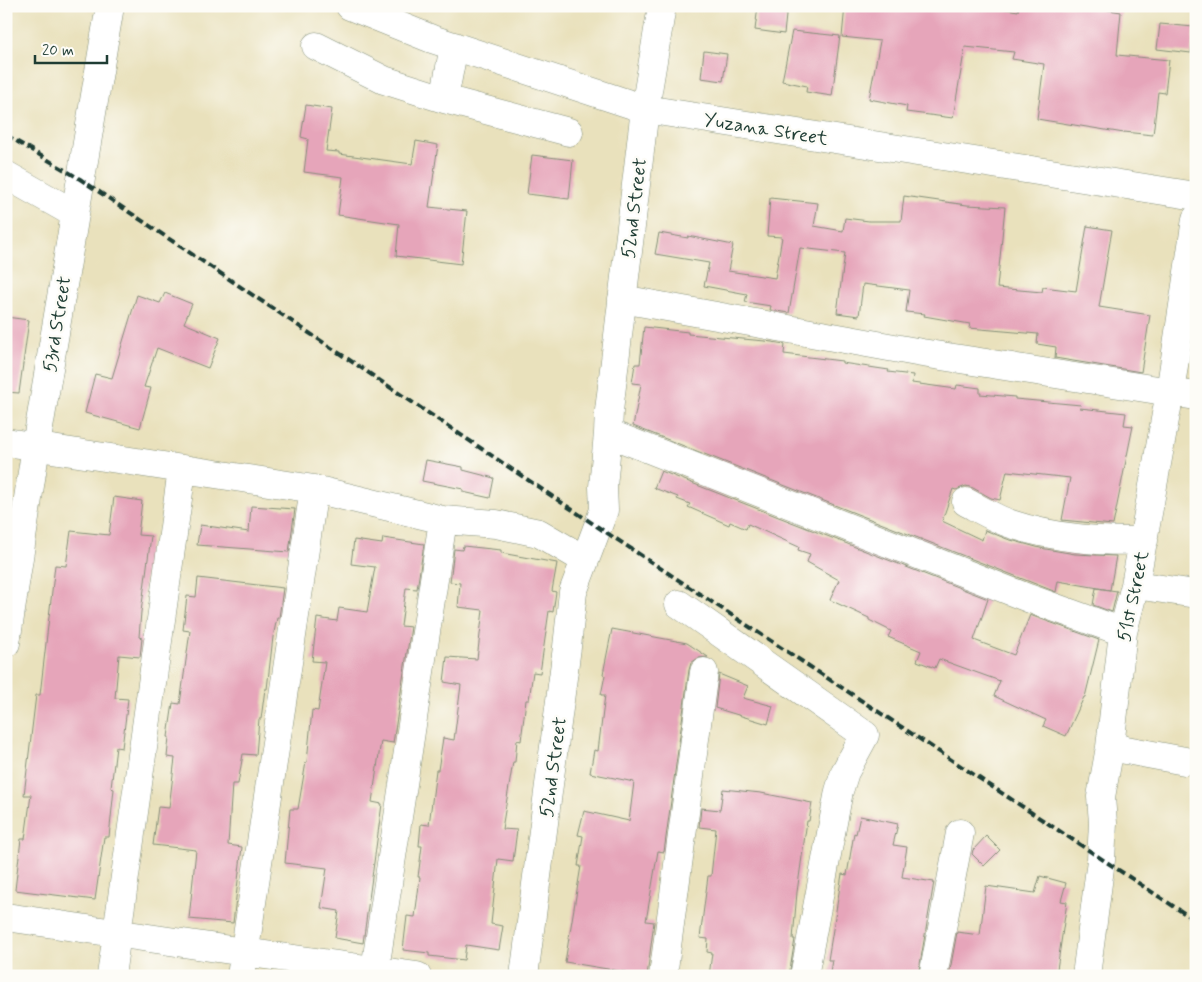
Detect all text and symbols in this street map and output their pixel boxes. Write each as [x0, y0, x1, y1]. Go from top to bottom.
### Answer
scale bar [35, 32, 108, 64]
text: 20 m [42, 41, 74, 61]
street label: Yuzana Street [702, 107, 830, 152]
street label: 52nd Street [616, 156, 653, 260]
street label: 53rd Street [38, 274, 77, 374]
street label: 51st Street [1112, 549, 1155, 644]
street label: 52nd Street [534, 715, 573, 819]

